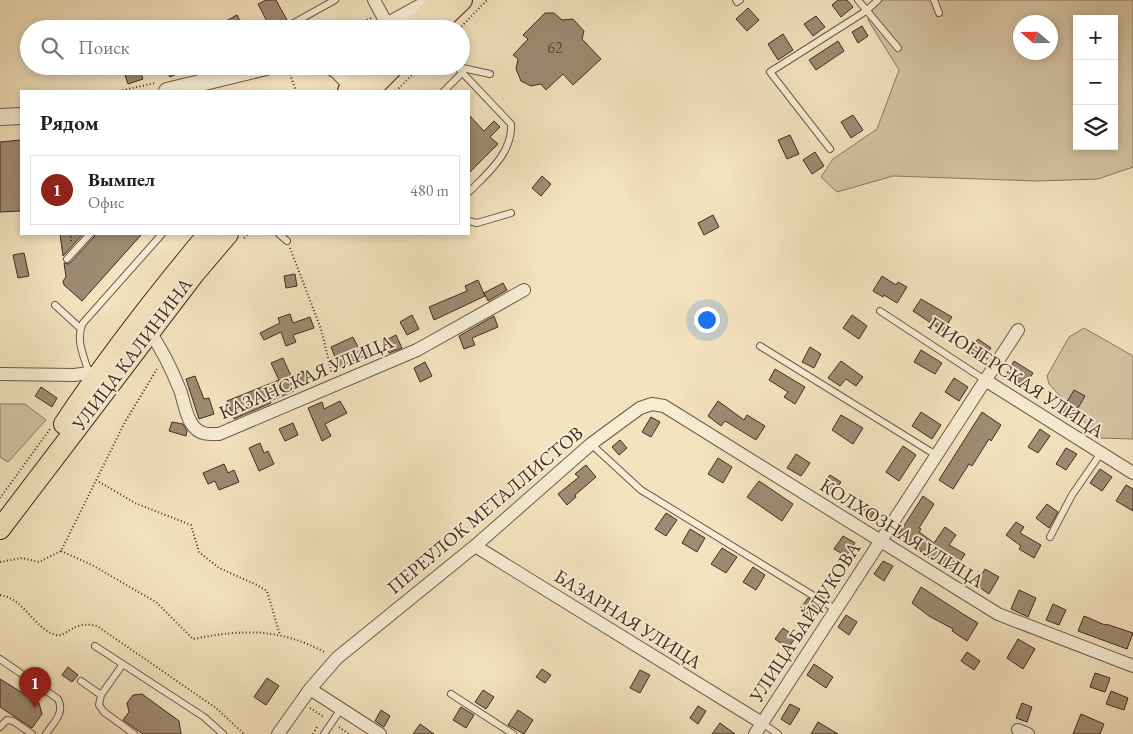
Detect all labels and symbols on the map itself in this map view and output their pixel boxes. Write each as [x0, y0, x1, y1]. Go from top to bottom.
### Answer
north arrow [1013, 15, 1058, 60]
house number: 62 [547, 37, 563, 58]
street label: УЛИЦА КАЛИНИНА [66, 272, 198, 436]
your location [694, 307, 720, 333]
street label: ПИОНЕРСКАЯ УЛИЦА [923, 311, 1110, 444]
street label: КАЗАНСКАЯ УЛИЦА [215, 329, 398, 425]
street label: ПЕРЕУЛОК МЕТАЛЛИСТОВ [382, 421, 588, 599]
street label: КОЛХОЗНАЯ УЛИЦА [815, 472, 989, 594]
street label: УЛИЦА БАЙДУКОВА [743, 536, 867, 708]
street label: БАЗАРНАЯ УЛИЦА [549, 563, 707, 675]
pin: 1 [19, 667, 51, 708]

